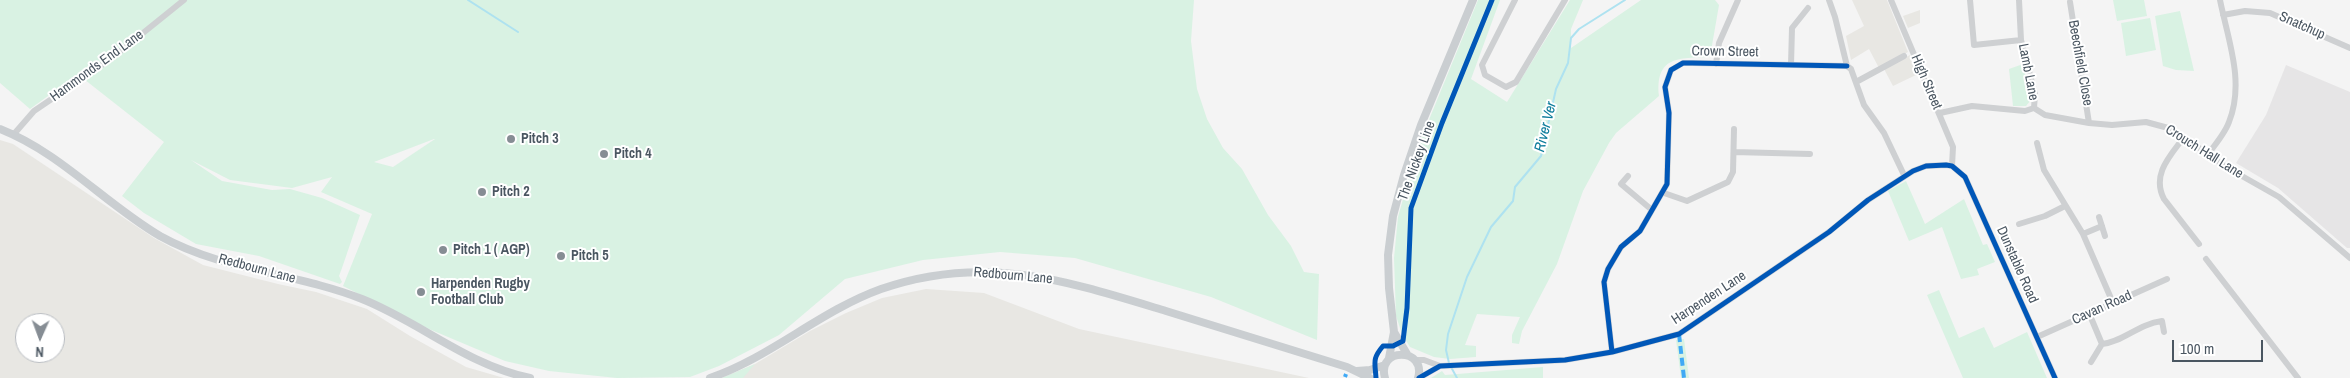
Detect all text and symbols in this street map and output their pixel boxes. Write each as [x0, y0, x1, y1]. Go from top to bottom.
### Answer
street label: Snatchup [2276, 8, 2328, 44]
street label: Beechfield Close [2064, 19, 2096, 107]
street label: Hammonds End Lane [47, 27, 147, 105]
street label: Lamb Lane [2014, 42, 2042, 102]
street label: Crown Street [1691, 43, 1759, 61]
street label: High Street [1907, 52, 1945, 112]
water label: River Ver [1531, 100, 1561, 154]
street label: The Nickey Line [1395, 119, 1439, 203]
street label: Crouch Hall Lane [2162, 121, 2246, 183]
place label: Pitch 3 [521, 131, 559, 147]
marker: Pitch 3 [505, 133, 517, 145]
place label: Pitch 4 [614, 146, 652, 162]
marker: Pitch 4 [598, 148, 610, 160]
place label: Pitch 2 [492, 184, 530, 200]
marker: Pitch 2 [476, 186, 488, 198]
street label: Dunstable Road [1993, 224, 2041, 306]
place label: Pitch 1 ( AGP) [453, 242, 530, 258]
marker: Pitch 1 ( AGP) [437, 244, 449, 256]
place label: Pitch 5 [571, 248, 609, 264]
marker: Pitch 5 [555, 250, 567, 262]
street label: Redbourn Lane [217, 251, 297, 287]
street label: Redbourn Lane [973, 264, 1053, 288]
street label: Harpenden Lane [1669, 268, 1749, 328]
place label: Harpenden Rugby Football Club [431, 276, 530, 308]
marker: Harpenden Rugby Football Club [415, 286, 427, 298]
street label: Cavan Road [2069, 287, 2135, 329]
north arrow [15, 313, 65, 363]
scale bar [2175, 330, 2266, 362]
text: 100 m [2180, 338, 2214, 359]
text: N [35, 343, 44, 361]

